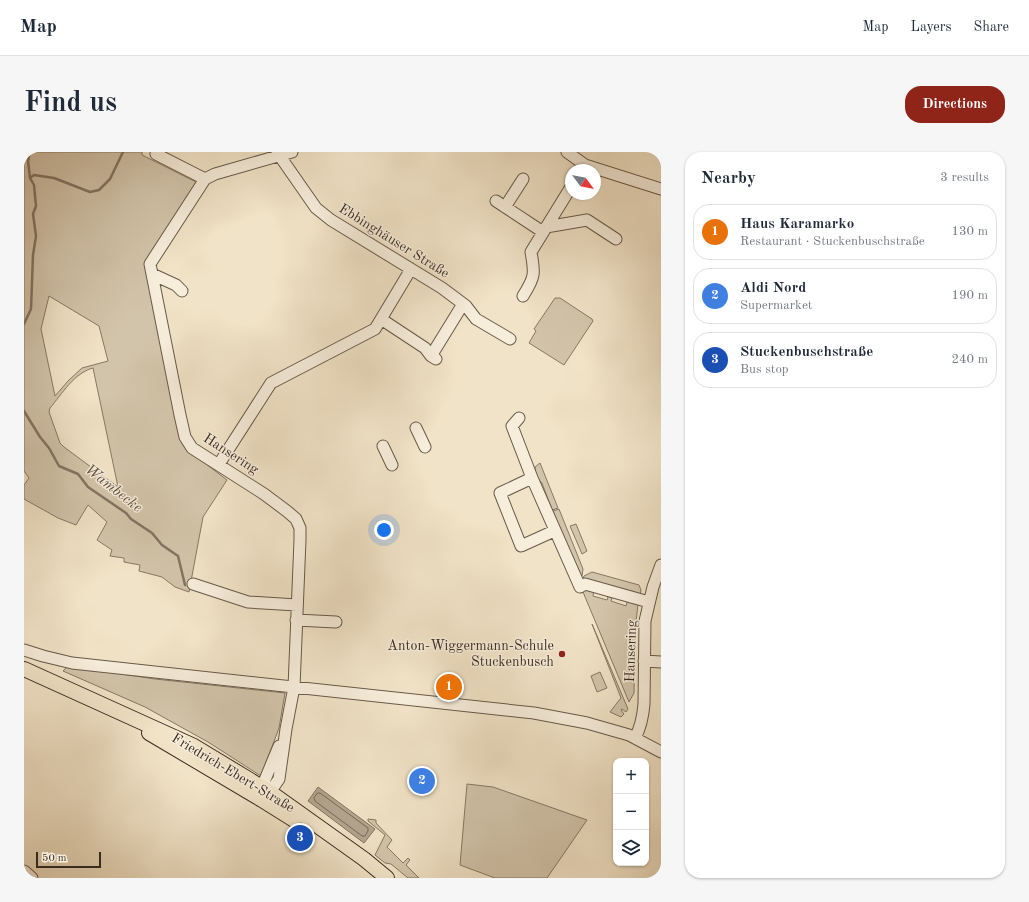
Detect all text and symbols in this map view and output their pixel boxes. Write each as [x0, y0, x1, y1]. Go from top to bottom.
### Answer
text: Map [20, 18, 57, 37]
text: Map [863, 20, 889, 34]
text: Layers [911, 20, 952, 34]
text: Share [974, 20, 1009, 34]
button: Directions [905, 86, 1005, 123]
text: Find us [24, 90, 117, 118]
north arrow [565, 164, 601, 200]
text: Nearby [701, 170, 756, 187]
text: 3 results [940, 171, 989, 184]
street label: Ebbinghäuser Straße [336, 201, 452, 281]
text: Haus Karamarko [740, 217, 854, 232]
text: 1 [711, 225, 719, 238]
text: 130 m [951, 225, 988, 238]
text: Restaurant · Stuckenbuschstraße [740, 235, 925, 248]
text: Aldi Nord [740, 281, 806, 296]
text: 2 [711, 289, 719, 302]
text: 190 m [951, 289, 988, 302]
text: Supermarket [740, 299, 812, 312]
text: Stuckenbuschstraße [740, 345, 873, 360]
text: 3 [711, 353, 719, 366]
text: 240 m [951, 353, 988, 366]
text: Bus stop [740, 363, 789, 376]
street label: Hansering [201, 431, 261, 477]
water label: Wambecke [81, 462, 145, 516]
your location [374, 520, 394, 540]
street label: Hansering [623, 619, 639, 683]
place label: Anton-Wiggermann-Schule Stuckenbusch [387, 639, 554, 669]
marker: Anton-Wiggermann-Schule Stuckenbusch [557, 649, 567, 659]
pin: 1 [436, 672, 462, 702]
street label: Friedrich-Ebert-Straße [169, 731, 297, 815]
map controls [613, 758, 649, 866]
button: + [613, 758, 649, 794]
pin: 2 [409, 766, 435, 796]
button: − [613, 794, 649, 830]
pin: 3 [287, 823, 313, 853]
button: layers [613, 830, 649, 866]
scale bar [36, 850, 101, 869]
text: 50 m [42, 853, 67, 864]

